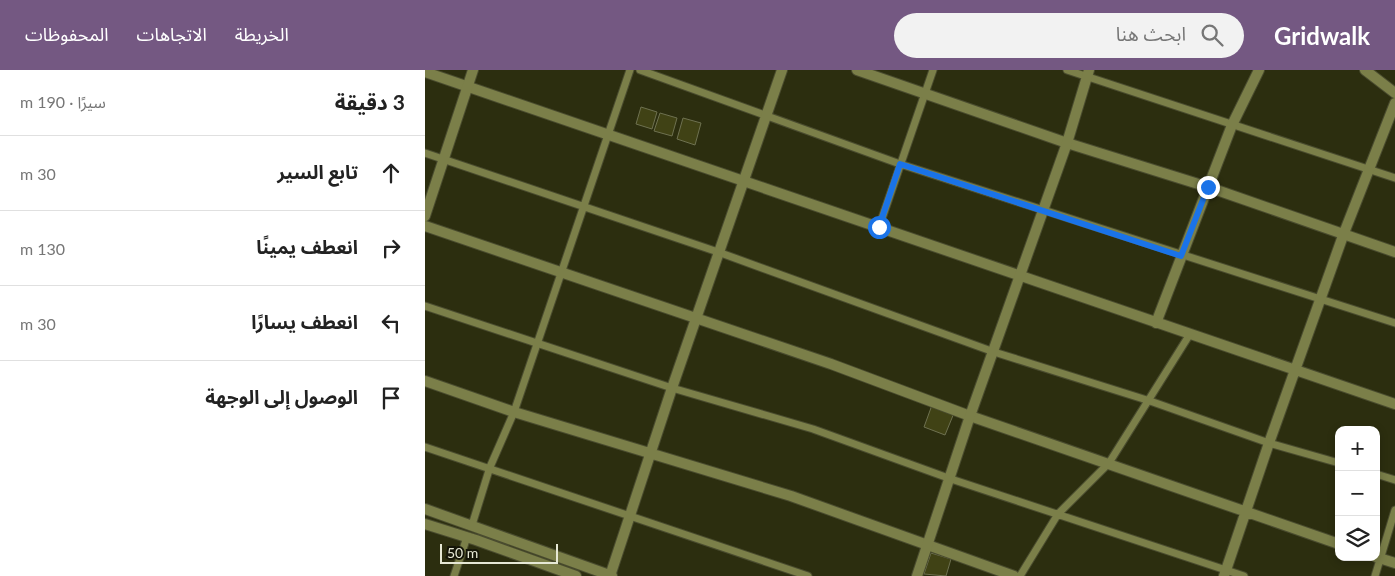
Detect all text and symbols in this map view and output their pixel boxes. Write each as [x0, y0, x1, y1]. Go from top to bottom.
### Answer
search box [894, 13, 1244, 58]
icon: search [1198, 21, 1226, 49]
text: Gridwalk [1274, 21, 1370, 50]
text: ابحث هنا [1116, 22, 1186, 45]
text: المحفوظات [25, 23, 109, 45]
text: الاتجاهات [137, 23, 207, 45]
text: الخريطة [235, 23, 289, 45]
text: 3 دقيقة [335, 89, 405, 114]
text: سيرًا · 190 m [20, 92, 106, 111]
icon: ahead [377, 159, 405, 187]
text: تابع السير [277, 160, 358, 183]
text: 30 m [20, 164, 56, 183]
route end [1197, 176, 1220, 199]
route start [868, 216, 891, 239]
icon: right [377, 234, 405, 262]
text: انعطف يمينًا [256, 235, 358, 258]
text: 130 m [20, 239, 65, 258]
icon: left [377, 309, 405, 337]
text: انعطف يسارًا [251, 310, 358, 333]
text: 30 m [20, 314, 56, 333]
icon: arrive [377, 384, 405, 412]
text: الوصول إلى الوجهة [205, 385, 358, 408]
map controls [1335, 426, 1380, 561]
button: + [1335, 426, 1380, 471]
button: − [1335, 471, 1380, 516]
button: layers [1335, 516, 1380, 561]
scale bar [440, 541, 557, 564]
text: 50 m [447, 544, 478, 561]

